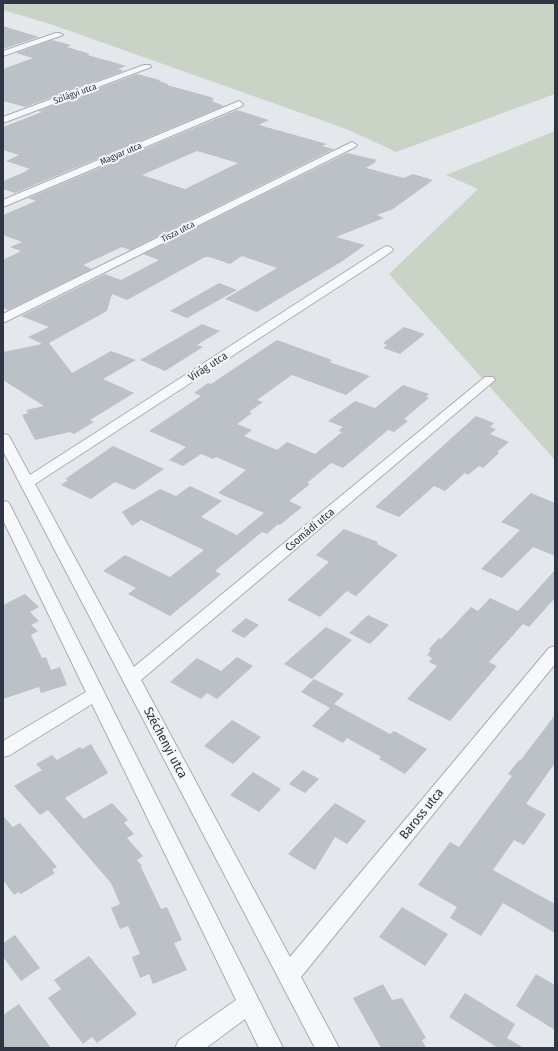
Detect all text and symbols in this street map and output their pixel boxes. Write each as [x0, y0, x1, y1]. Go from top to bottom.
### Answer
street label: Szilágyi utca [52, 81, 98, 107]
street label: Magyar utca [99, 140, 143, 168]
street label: Tisza utca [160, 219, 196, 245]
street label: Virág utca [186, 349, 230, 385]
street label: Csomádi utca [283, 506, 337, 554]
street label: Széchenyi utca [140, 705, 190, 781]
street label: Baross utca [397, 785, 447, 843]

